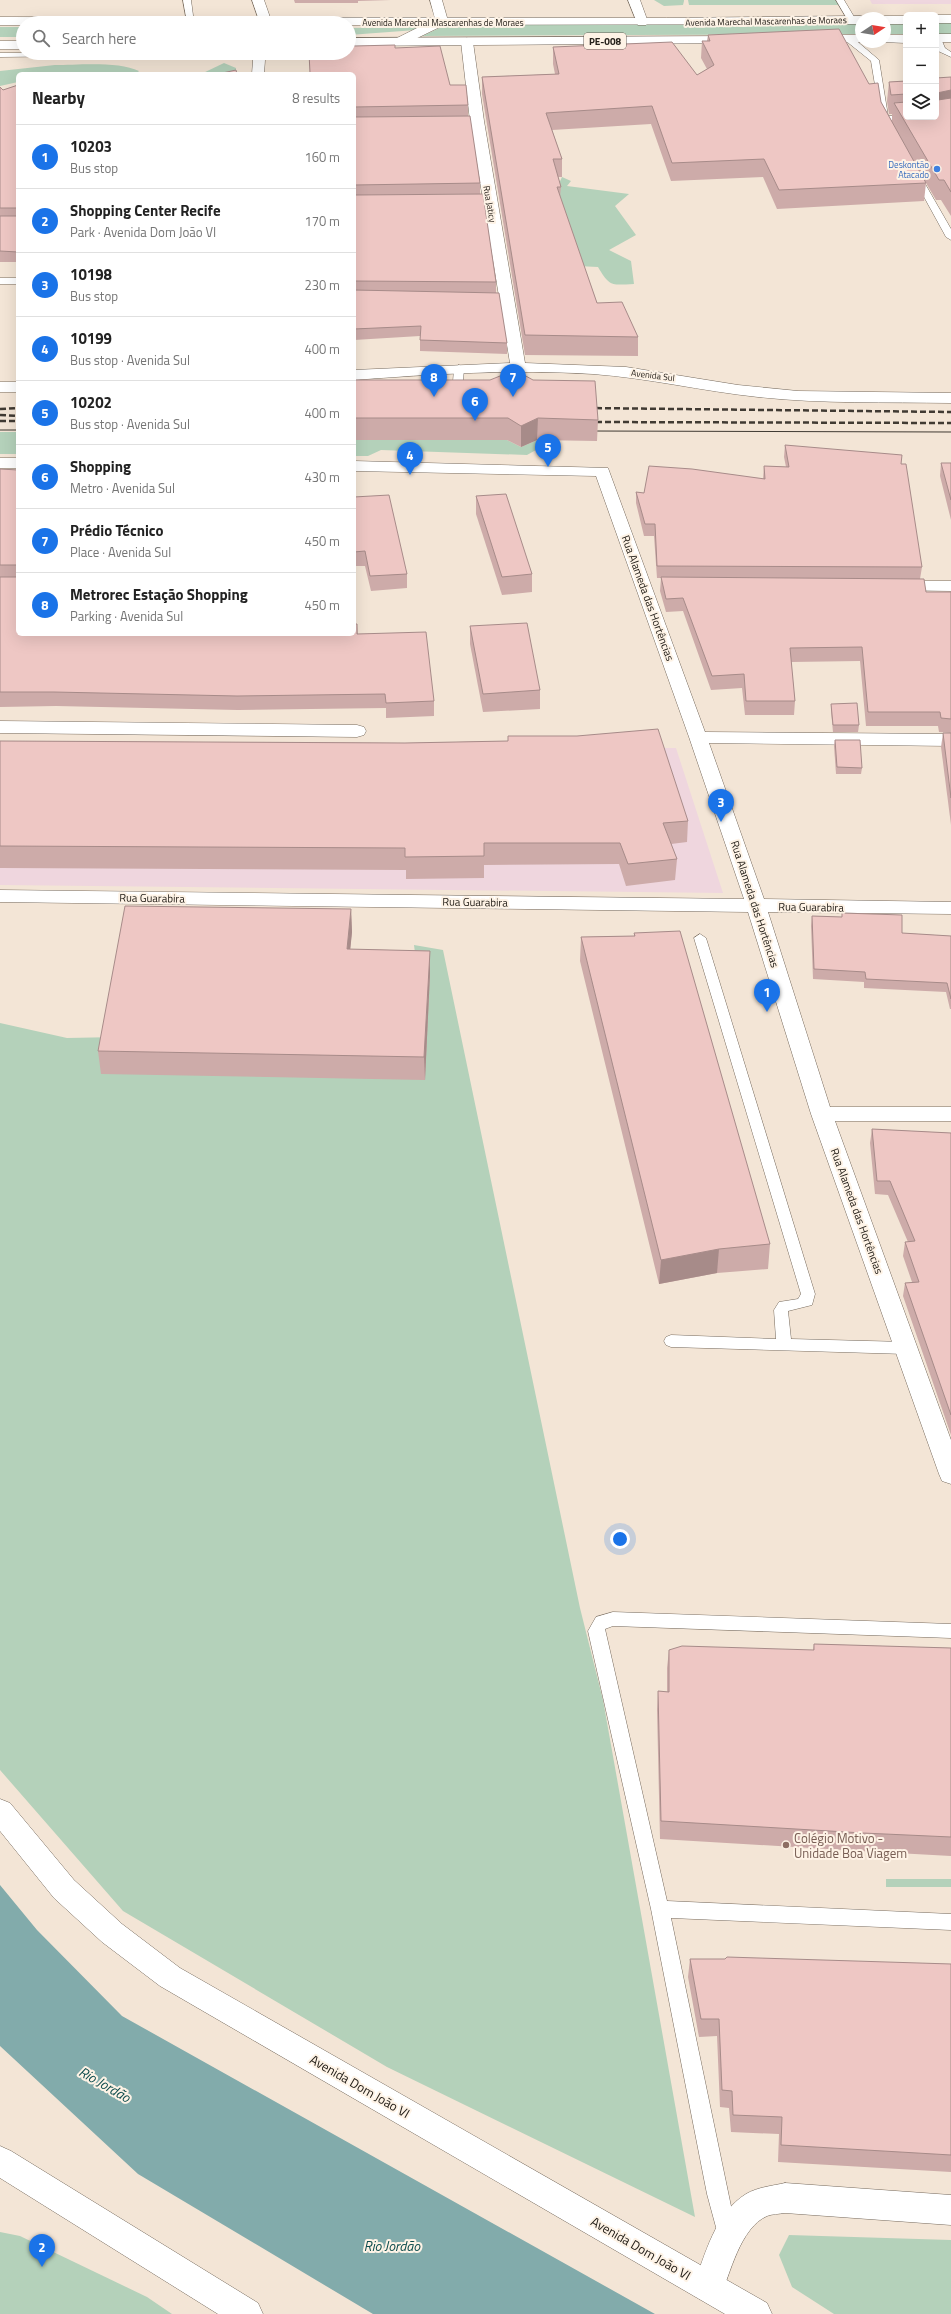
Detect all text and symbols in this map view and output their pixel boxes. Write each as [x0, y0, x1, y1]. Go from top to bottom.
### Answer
north arrow [855, 12, 891, 48]
map controls [903, 12, 939, 120]
button: + [903, 12, 939, 48]
street label: Avenida Marechal Mascarenhas de Moraes [685, 13, 847, 29]
search box [16, 16, 356, 60]
street label: Avenida Marechal Mascarenhas de Moraes [362, 16, 524, 29]
icon: search [30, 27, 52, 49]
text: Search here [62, 27, 136, 50]
road number: PE-008 [584, 33, 626, 49]
button: − [903, 48, 939, 84]
button: layers [903, 84, 939, 120]
text: Nearby [32, 85, 85, 111]
text: 8 results [292, 88, 340, 108]
text: 10203 [70, 135, 112, 158]
text: 1 [41, 147, 49, 167]
text: 160 m [304, 147, 340, 167]
text: Bus stop [70, 158, 118, 178]
place label: Deskontão Atacado [888, 158, 929, 181]
marker: Deskontão Atacado [932, 164, 942, 174]
street label: Rua Jaticy [480, 185, 500, 224]
text: Shopping Center Recife [70, 199, 221, 222]
text: 2 [41, 211, 49, 231]
text: 170 m [304, 211, 340, 231]
text: Park · Avenida Dom João VI [70, 222, 216, 242]
text: 10198 [70, 263, 112, 286]
text: 3 [41, 275, 49, 295]
text: 230 m [304, 275, 340, 295]
text: Bus stop [70, 286, 118, 306]
text: 10199 [70, 327, 112, 350]
text: 4 [41, 339, 49, 359]
text: 400 m [304, 339, 340, 359]
text: Bus stop · Avenida Sul [70, 350, 190, 370]
pin: 8 [421, 364, 447, 397]
pin: 7 [500, 364, 526, 397]
street label: Avenida Sul [630, 366, 676, 384]
pin: 6 [462, 388, 488, 421]
text: 10202 [70, 391, 112, 414]
text: 5 [41, 403, 49, 423]
text: 400 m [304, 403, 340, 423]
text: Bus stop · Avenida Sul [70, 414, 190, 434]
pin: 5 [535, 434, 561, 467]
pin: 4 [397, 442, 423, 475]
text: Shopping [70, 455, 131, 478]
text: 6 [41, 467, 49, 487]
text: 430 m [304, 467, 340, 487]
text: Metro · Avenida Sul [70, 478, 175, 498]
text: Prédio Técnico [70, 519, 163, 542]
text: 7 [41, 531, 49, 551]
text: 450 m [304, 531, 340, 551]
street label: Rua Alameda das Hortências [618, 533, 678, 663]
text: Place · Avenida Sul [70, 542, 171, 562]
text: Metrorec Estação Shopping [70, 583, 248, 606]
text: 8 [41, 595, 49, 615]
text: 450 m [304, 595, 340, 615]
text: Parking · Avenida Sul [70, 606, 183, 626]
pin: 3 [708, 789, 734, 822]
street label: Rua Alameda das Hortências [727, 838, 783, 970]
street label: Rua Guarabira [119, 889, 185, 907]
street label: Rua Guarabira [442, 893, 508, 911]
street label: Rua Guarabira [778, 898, 844, 916]
pin: 1 [754, 979, 780, 1012]
street label: Rua Alameda das Hortências [827, 1146, 887, 1276]
your location [610, 1529, 630, 1549]
place label: Colégio Motivo - Unidade Boa Viagem [794, 1828, 907, 1863]
marker: Colégio Motivo - Unidade Boa Viagem [781, 1840, 791, 1850]
street label: Avenida Dom João VI [306, 2049, 414, 2123]
water label: Rio Jordão [75, 2061, 136, 2108]
street label: Avenida Dom João VI [587, 2211, 695, 2285]
pin: 2 [29, 2234, 55, 2267]
water label: Rio Jordão [364, 2235, 421, 2256]

